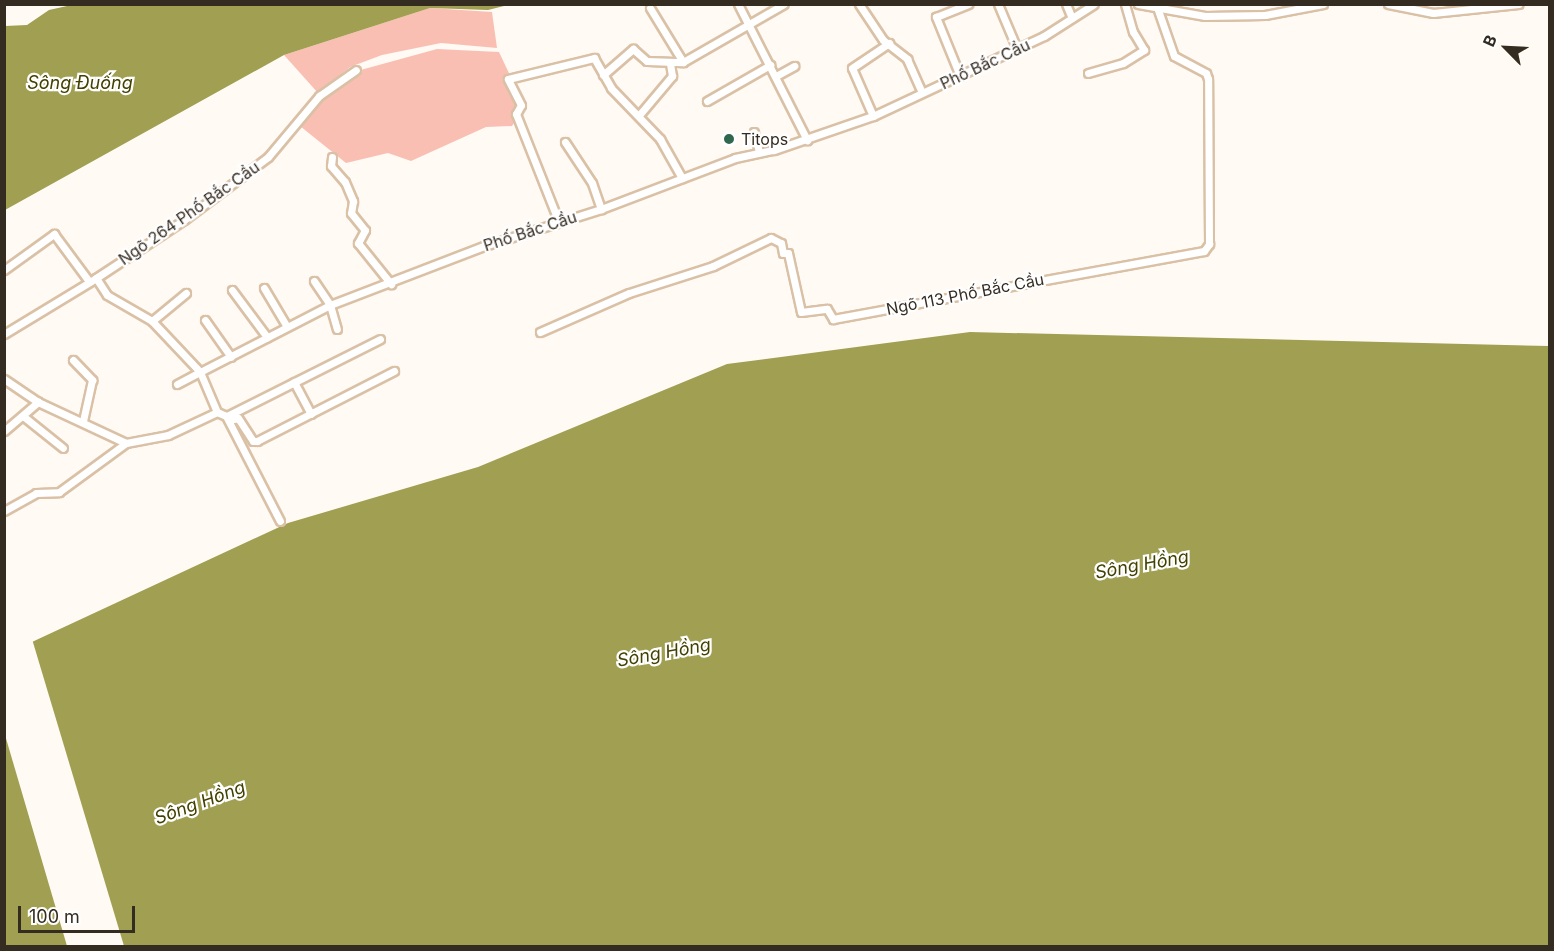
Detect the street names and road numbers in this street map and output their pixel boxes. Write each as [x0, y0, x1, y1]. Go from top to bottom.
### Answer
street label: Phố Bắc Cầu [937, 35, 1033, 93]
street label: Ngõ 264 Phố Bắc Cầu [115, 157, 263, 269]
street label: Phố Bắc Cầu [481, 207, 579, 255]
street label: Ngõ 113 Phố Bắc Cầu [884, 269, 1046, 319]

